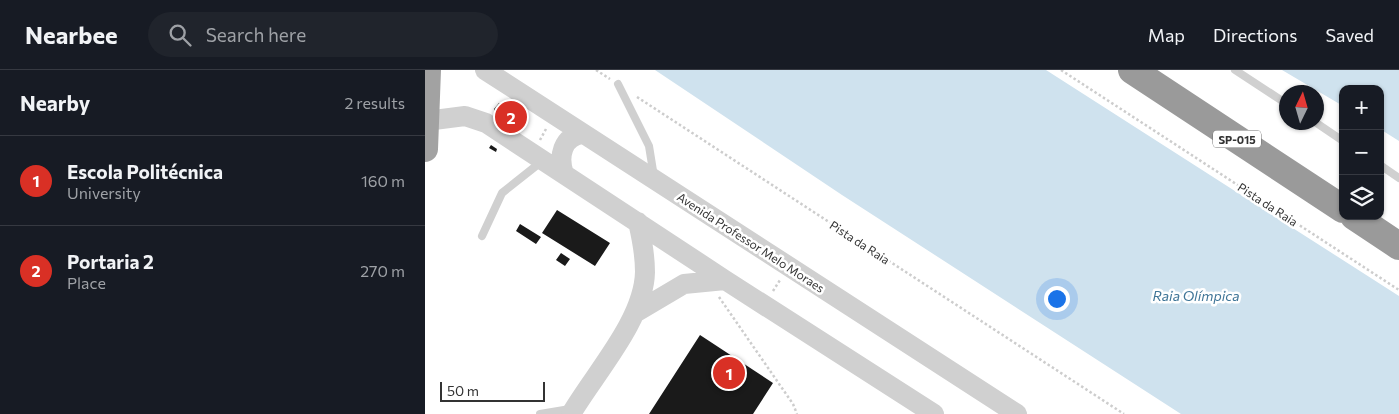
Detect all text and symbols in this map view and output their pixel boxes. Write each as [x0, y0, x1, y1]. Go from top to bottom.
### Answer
search box [148, 12, 498, 57]
text: Nearbee [25, 20, 118, 49]
icon: search [166, 21, 194, 49]
text: Search here [206, 23, 306, 46]
text: Map [1148, 24, 1185, 46]
text: Directions [1213, 24, 1297, 46]
text: Saved [1325, 24, 1374, 46]
north arrow [1279, 85, 1324, 130]
map controls [1339, 85, 1384, 220]
button: + [1339, 85, 1384, 130]
text: Nearby [20, 90, 90, 115]
text: 2 results [344, 93, 405, 112]
pin: 2 [495, 98, 527, 136]
button: − [1339, 130, 1384, 175]
road number: SP-015 [1213, 131, 1261, 148]
text: Escola Politécnica [67, 160, 223, 183]
text: 1 [32, 171, 40, 190]
text: 160 m [361, 171, 405, 190]
button: layers [1339, 175, 1384, 220]
street label: Pista da Raia [1235, 179, 1301, 229]
text: University [67, 183, 141, 202]
street label: Avenida Professor Melo Moraes [675, 189, 827, 295]
street label: Pista da Raia [827, 217, 893, 267]
text: Portaria 2 [67, 250, 154, 273]
text: 2 [31, 261, 41, 280]
text: 270 m [360, 261, 405, 280]
text: Place [67, 273, 106, 292]
your location [1044, 286, 1070, 312]
water label: Raia Olímpica [1152, 287, 1240, 304]
pin: 1 [713, 354, 745, 392]
scale bar [440, 379, 545, 402]
text: 50 m [447, 382, 479, 399]

